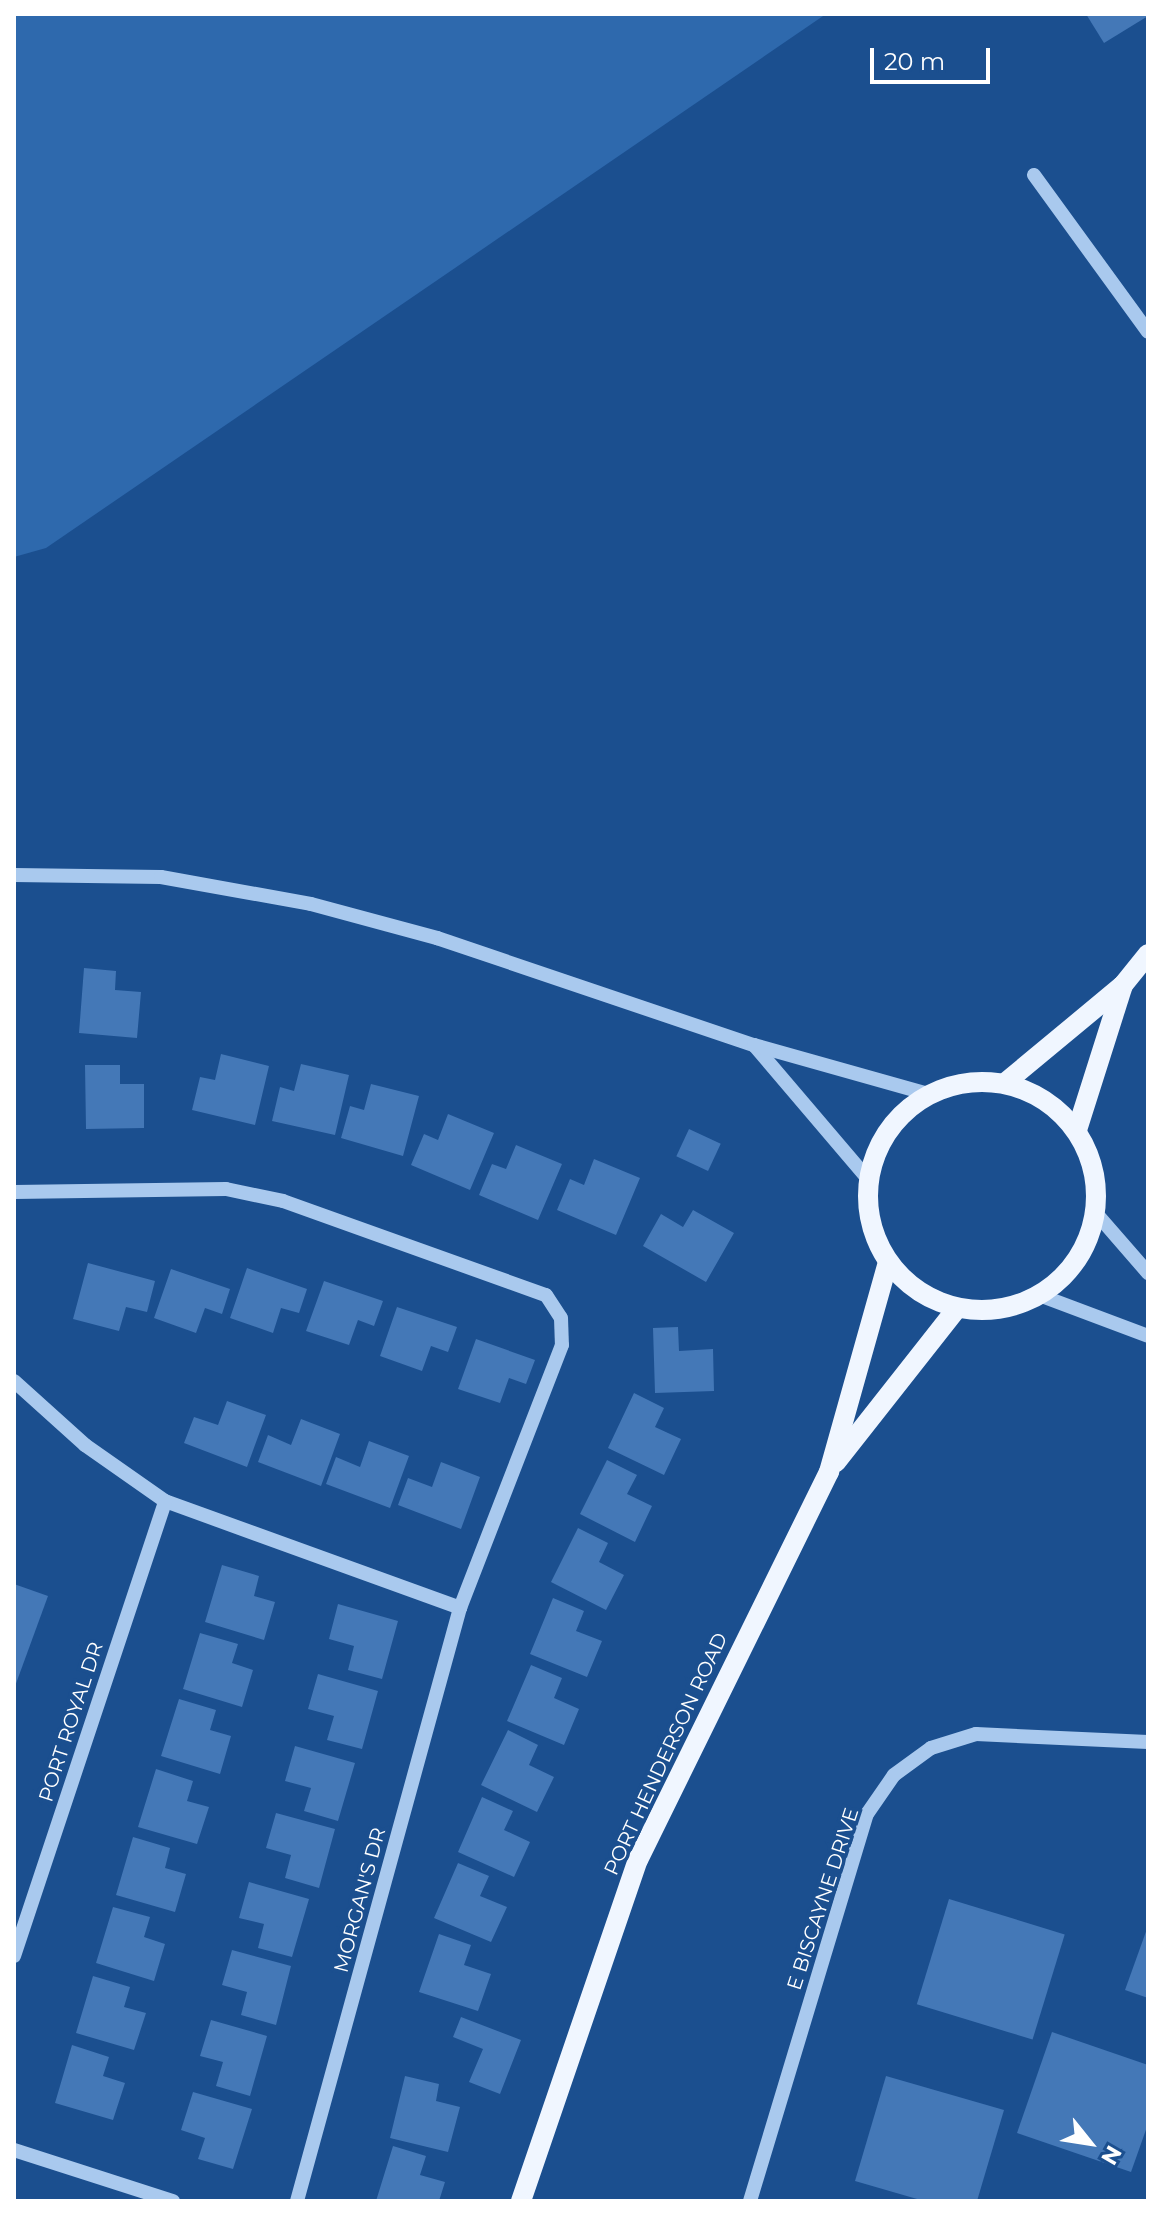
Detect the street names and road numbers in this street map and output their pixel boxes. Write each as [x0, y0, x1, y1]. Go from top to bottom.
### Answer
street label: PORT HENDERSON ROAD [599, 1629, 733, 1879]
street label: PORT ROYAL DR [34, 1639, 108, 1805]
street label: E BISCAYNE DRIVE [782, 1805, 864, 1993]
street label: MORGAN'S DR [329, 1825, 391, 1975]

